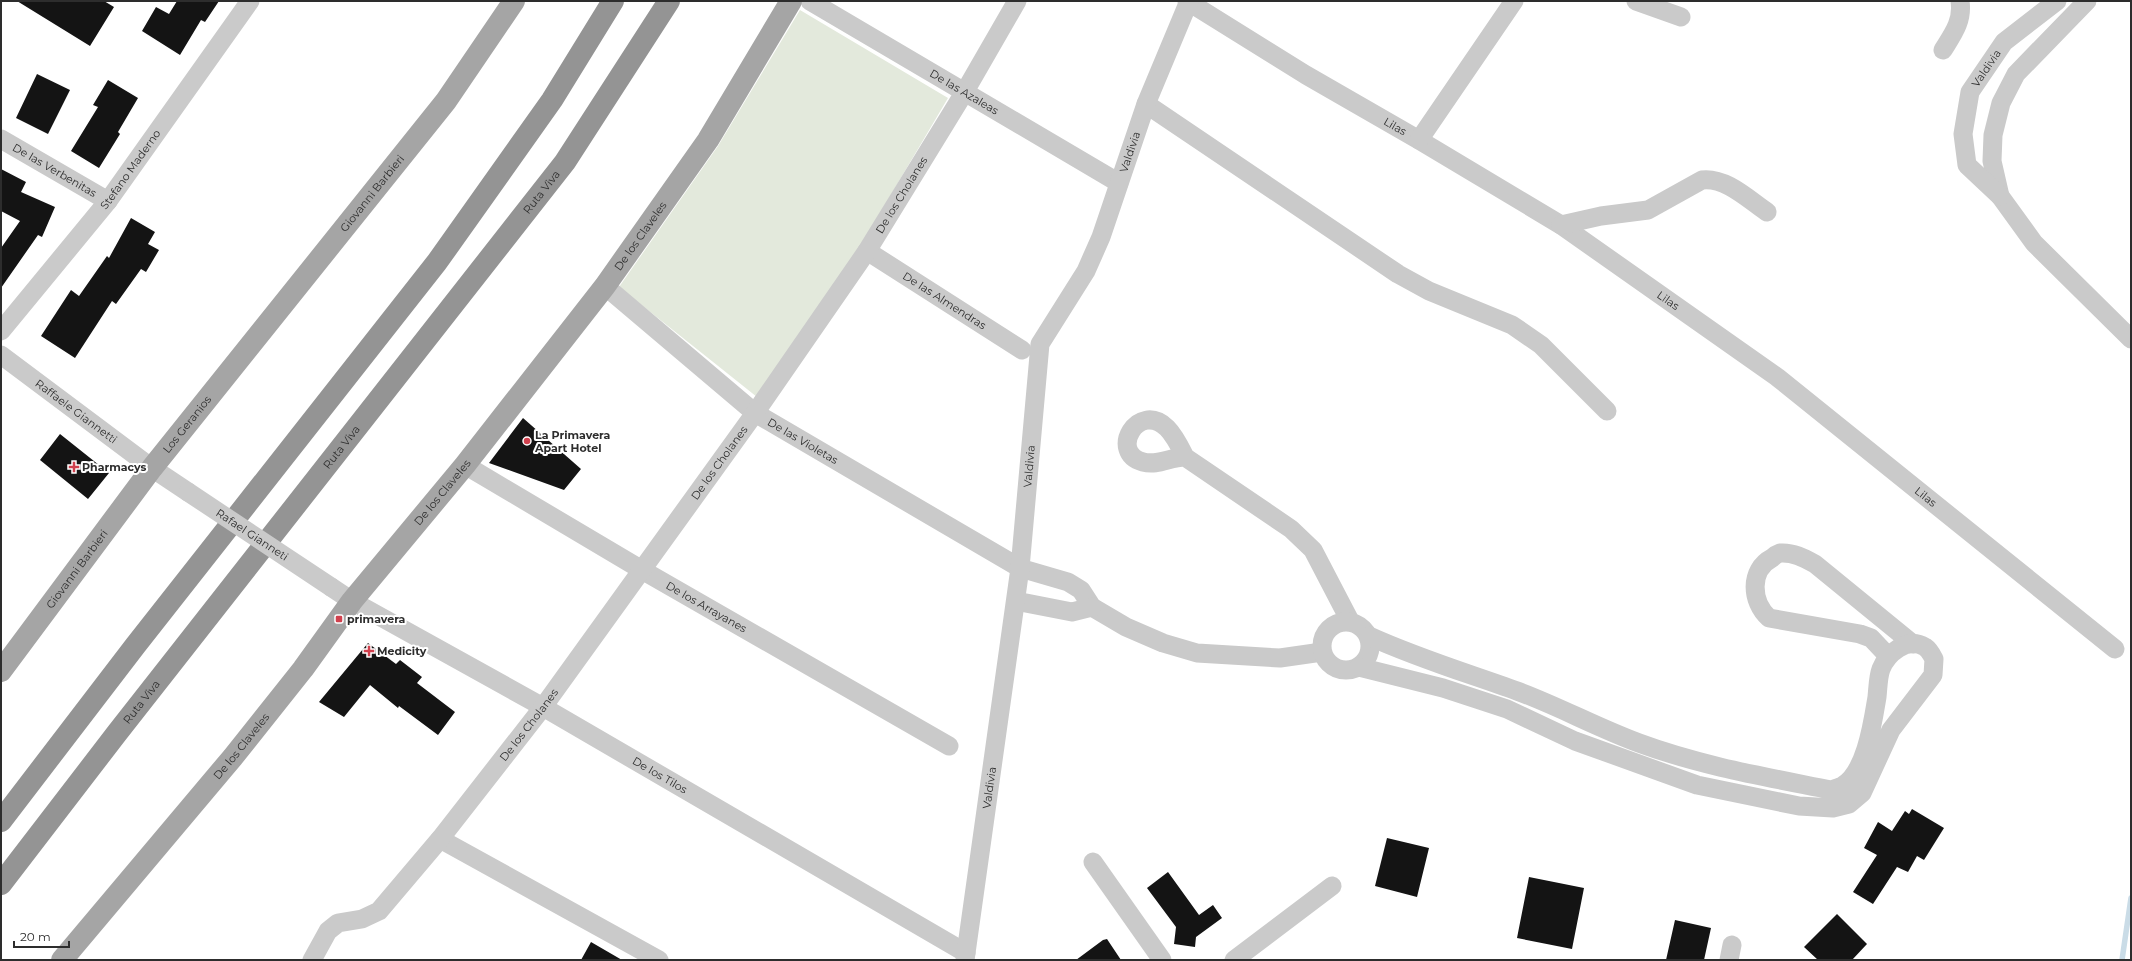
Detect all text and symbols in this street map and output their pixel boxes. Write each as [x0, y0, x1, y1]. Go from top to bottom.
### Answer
street label: Valdivia [1969, 47, 2004, 90]
street label: De las Azaleas [927, 66, 1002, 118]
street label: Lilas [1381, 114, 1410, 139]
street label: Stefano Maderno [97, 127, 164, 212]
street label: Valdivia [1116, 130, 1143, 174]
street label: De las Verbenitas [10, 140, 100, 200]
street label: Giovanni Barbieri [337, 152, 407, 235]
street label: De los Cholanes [872, 153, 931, 236]
street label: Ruta Viva [520, 167, 563, 217]
street label: De los Claveles [611, 198, 670, 273]
street label: De las Almendras [900, 269, 989, 333]
street label: Lilas [1654, 288, 1683, 313]
street label: Raffaele Giannetti [33, 376, 120, 447]
street label: Los Geranios [160, 392, 215, 456]
street label: De las Violetas [765, 415, 841, 467]
street label: Ruta Viva [320, 422, 363, 472]
street label: De los Cholanes [688, 422, 751, 502]
place label: La Primavera Apart Hotel [534, 428, 610, 455]
marker: La Primavera Apart Hotel [522, 436, 532, 446]
street label: Valdivia [1020, 444, 1038, 488]
street label: De los Claveles [411, 456, 474, 528]
place label: Pharmacys [82, 460, 146, 474]
marker: Pharmacys [69, 462, 79, 472]
street label: Lilas [1912, 484, 1940, 510]
street label: Rafael Gianneti [213, 506, 291, 564]
street label: Giovanni Barbieri [43, 527, 111, 611]
street label: De los Arrayanes [663, 578, 750, 636]
place label: primavera [347, 612, 405, 626]
marker: primavera [334, 614, 344, 624]
place label: Medicity [377, 644, 427, 658]
marker: Medicity [364, 646, 374, 656]
street label: Ruta Viva [120, 677, 163, 727]
street label: De los Cholanes [496, 685, 561, 764]
street label: De los Claveles [210, 710, 273, 782]
street label: De los Tilos [630, 754, 691, 797]
street label: Valdivia [979, 766, 999, 810]
scale bar [14, 923, 69, 949]
text: 20 m [20, 929, 51, 944]

